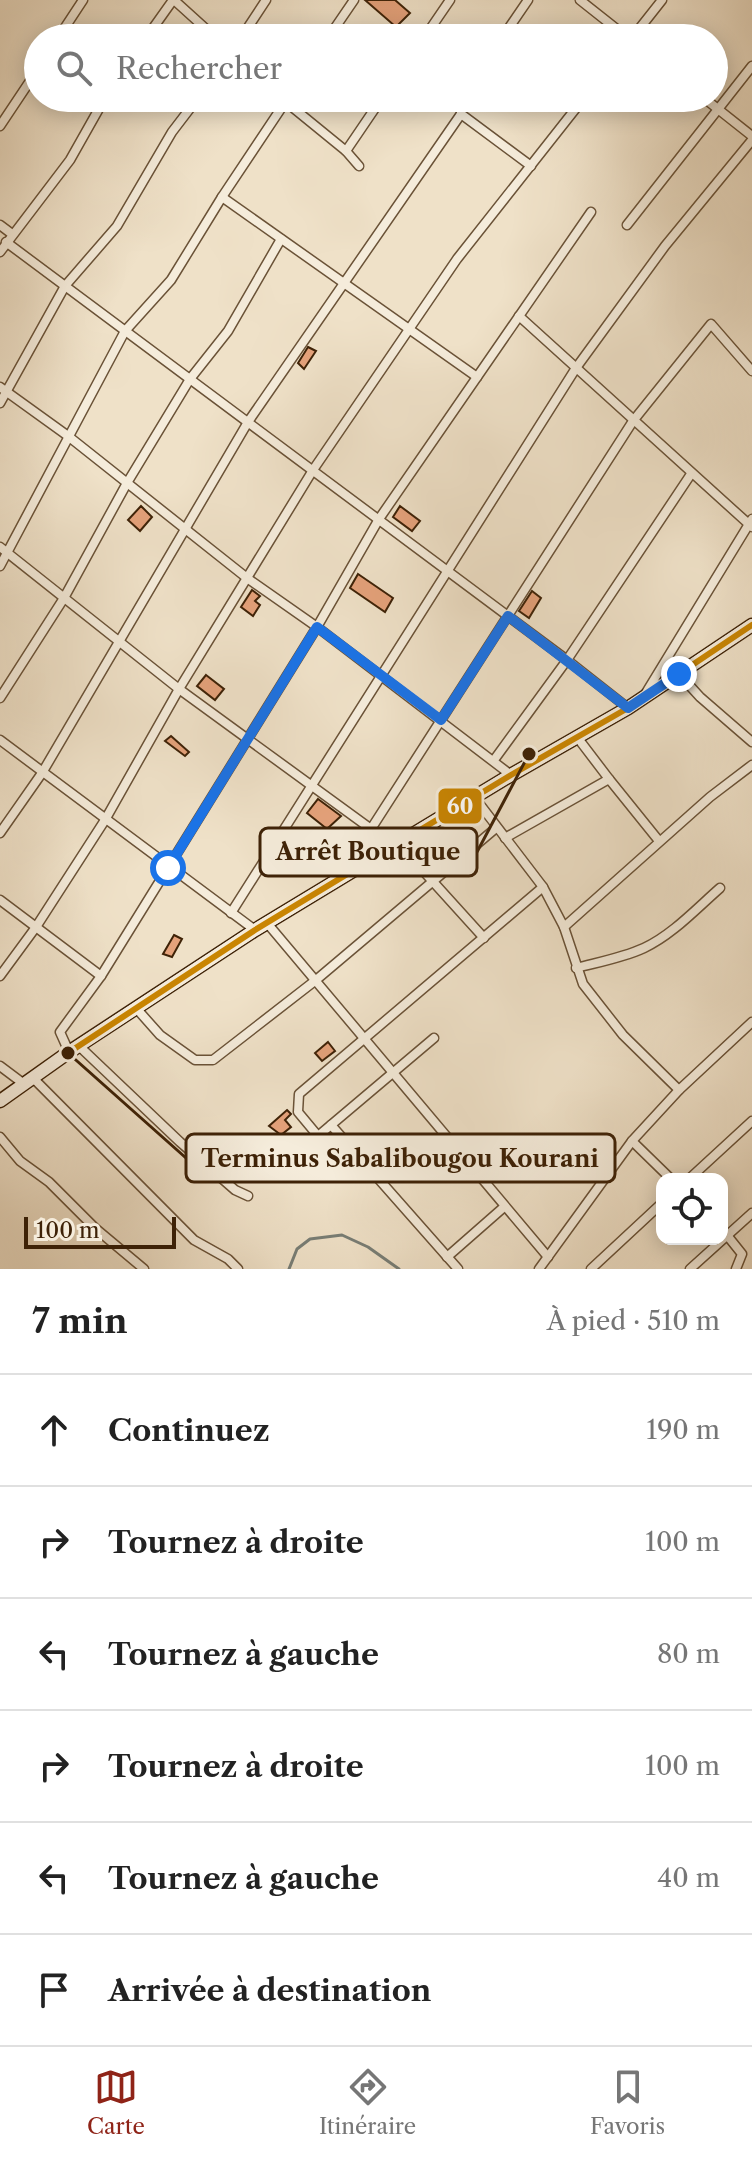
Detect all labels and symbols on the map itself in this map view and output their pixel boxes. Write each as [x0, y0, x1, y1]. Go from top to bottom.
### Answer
route end [661, 656, 697, 692]
line badge: 60 [437, 787, 483, 825]
text: 60 [446, 793, 474, 820]
callout: Arrêt Boutique [260, 828, 477, 876]
text: Arrêt Boutique [275, 837, 460, 866]
route start [150, 850, 186, 886]
callout: Terminus Sabalibougou Kourani [186, 1134, 615, 1182]
text: Terminus Sabalibougou Kourani [201, 1144, 599, 1173]
scale bar [24, 1213, 176, 1249]

